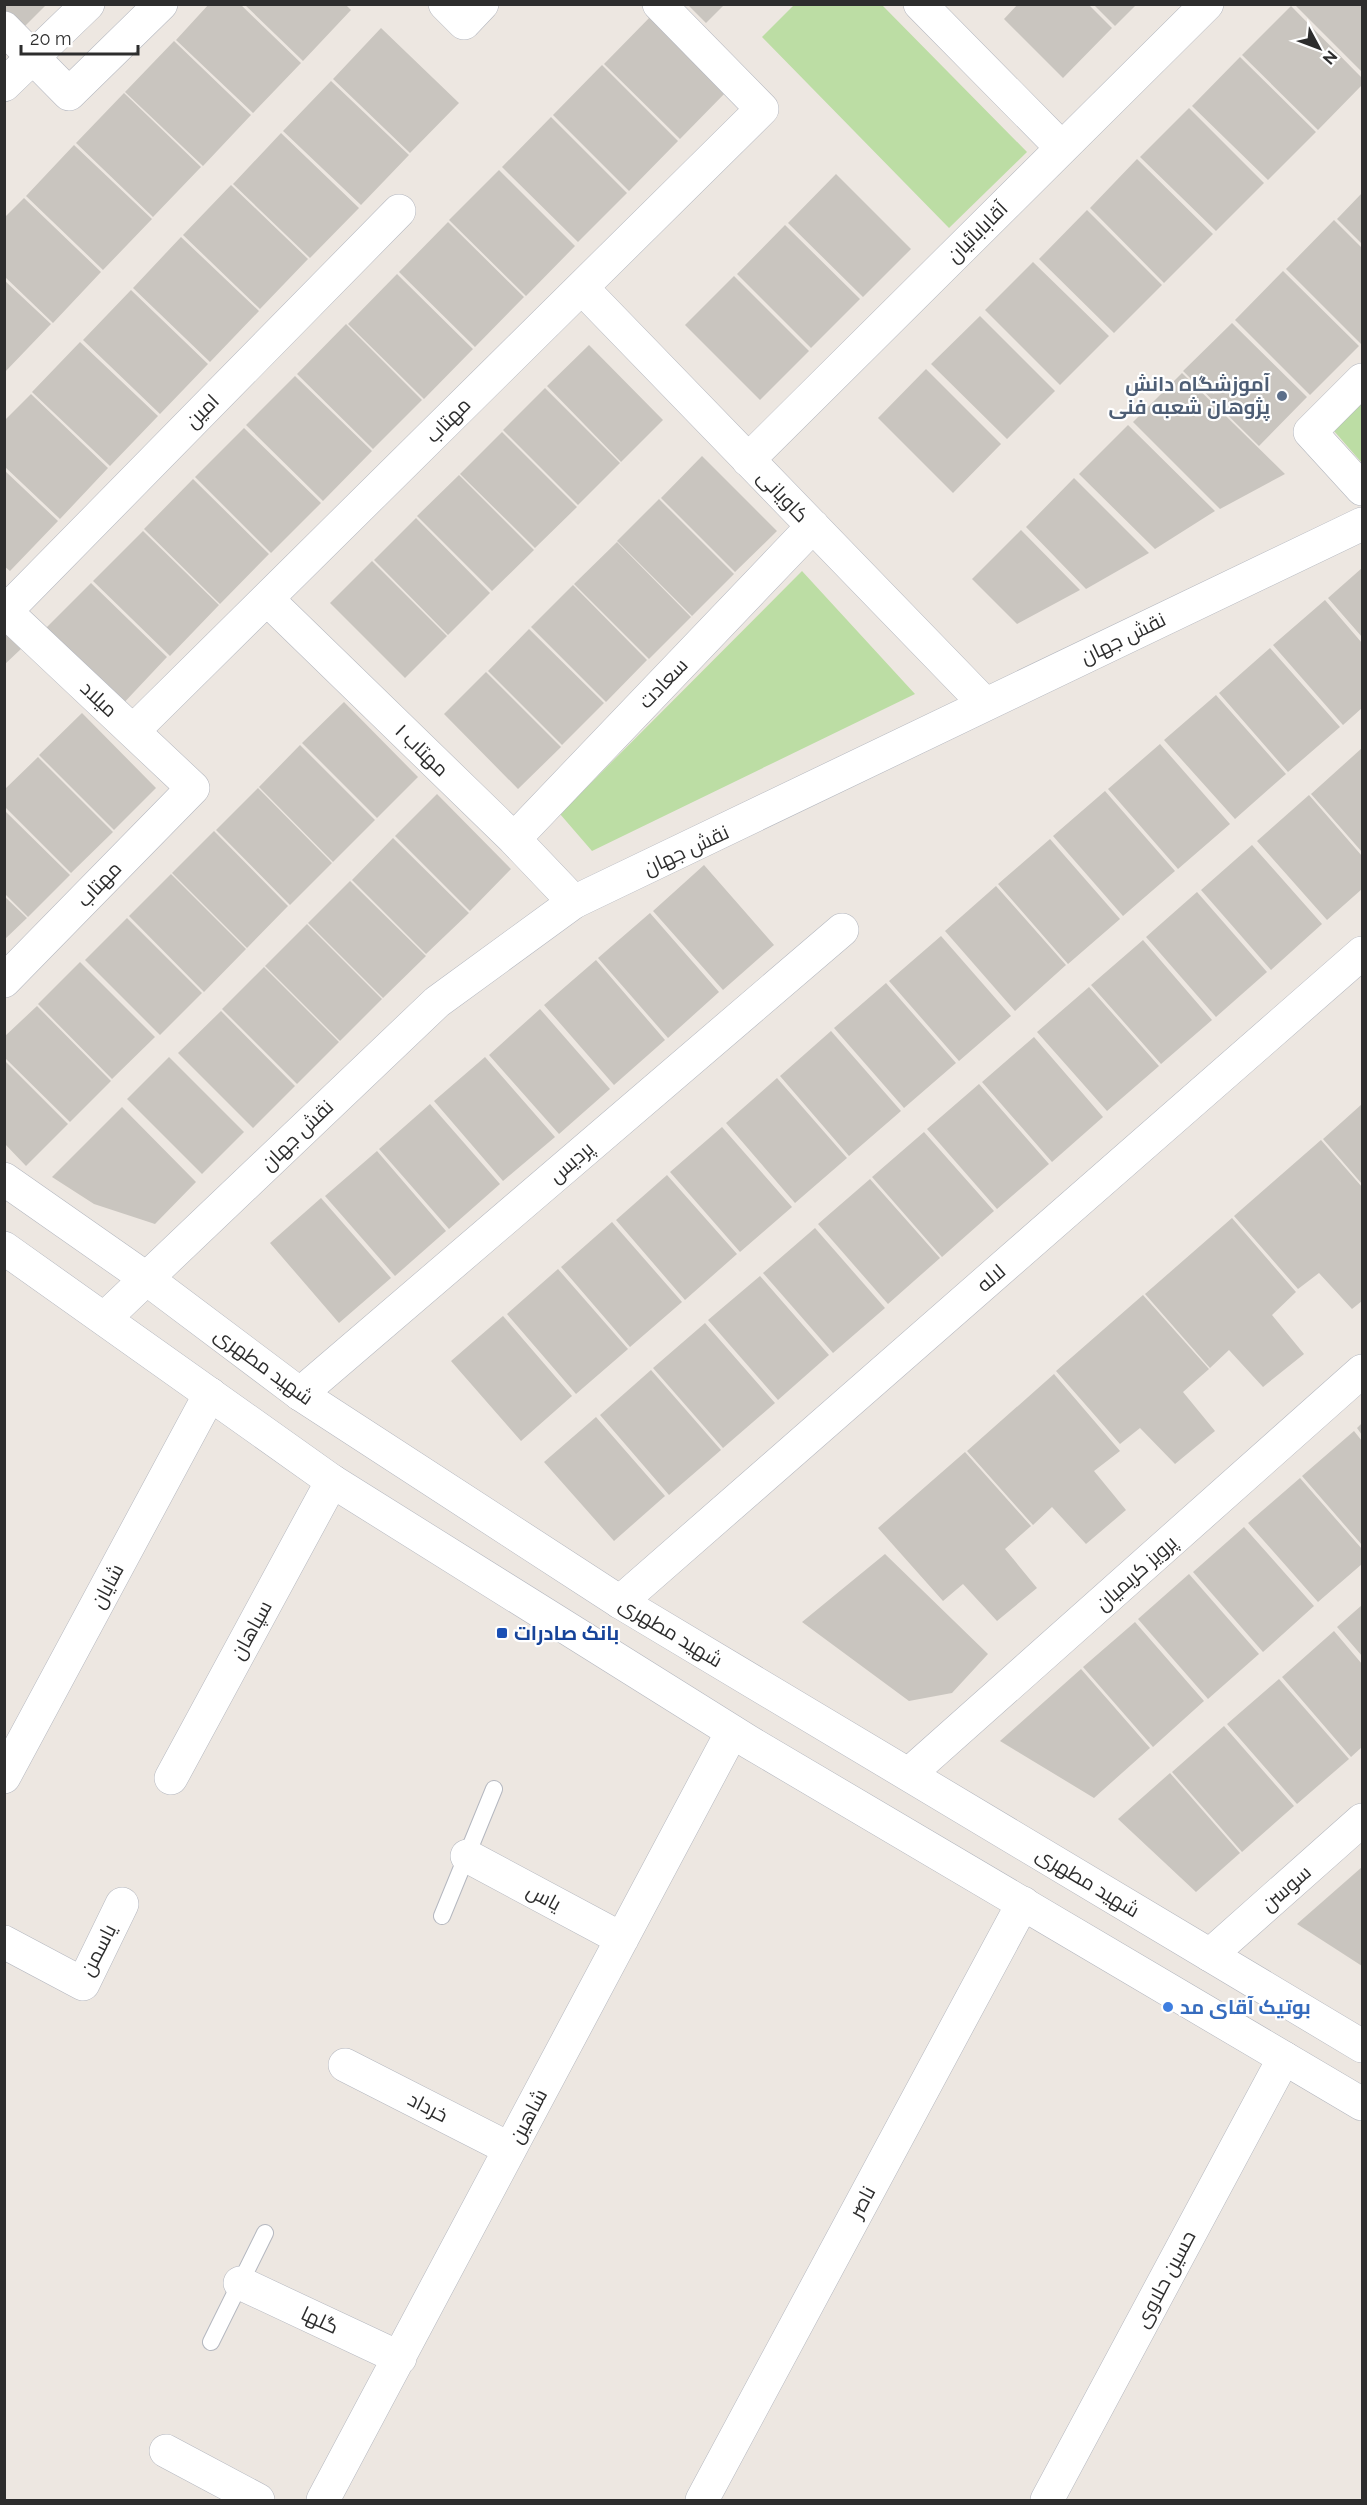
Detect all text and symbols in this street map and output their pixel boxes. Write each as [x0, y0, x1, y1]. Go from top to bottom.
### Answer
scale bar [21, 18, 138, 56]
north arrow [1289, 18, 1349, 78]
text: 20 m [30, 28, 72, 49]
text: N [1319, 47, 1341, 68]
street label: آقابابائیان [942, 196, 1014, 268]
place label: آموزشگاه دانش پژوهان شعبه فنی [1108, 372, 1271, 421]
street label: امین [180, 389, 225, 434]
marker: آموزشگاه دانش پژوهان شعبه فنی [1275, 389, 1289, 403]
street label: مهتاب [421, 393, 476, 448]
street label: کاویانی [752, 465, 814, 528]
street label: نقش جهان [1077, 607, 1170, 670]
street label: سعادت [633, 653, 693, 713]
street label: میلاد [76, 676, 122, 722]
street label: مهتاب ۱ [390, 719, 454, 782]
street label: نقش جهان [639, 820, 733, 881]
street label: مهتاب [72, 856, 127, 912]
street label: نقش جهان [256, 1095, 339, 1176]
street label: پردیس [544, 1136, 599, 1189]
street label: لاله [972, 1259, 1010, 1297]
street label: شهید مطهری [209, 1322, 318, 1411]
street label: پرویز کریمیان [1090, 1530, 1183, 1616]
street label: شایان [85, 1560, 130, 1613]
street label: شهید مطهری [614, 1592, 727, 1673]
street label: سپاهان [225, 1596, 278, 1664]
place label: بانک صادرات [514, 1621, 619, 1645]
marker: بانک صادرات [495, 1626, 509, 1640]
street label: شهید مطهری [1031, 1842, 1144, 1923]
street label: سوسن [1256, 1860, 1317, 1917]
street label: یاس [522, 1878, 566, 1917]
street label: یاسمن [75, 1919, 122, 1981]
place label: بوتیک آقای مد [1180, 1995, 1311, 2019]
marker: بوتیک آقای مد [1161, 2000, 1175, 2014]
street label: شاهین [504, 2085, 553, 2148]
street label: خرداد [404, 2087, 452, 2127]
street label: ناصر [843, 2182, 880, 2223]
street label: حسین حلاوی [1129, 2226, 1202, 2332]
street label: گلها [297, 2301, 343, 2340]

